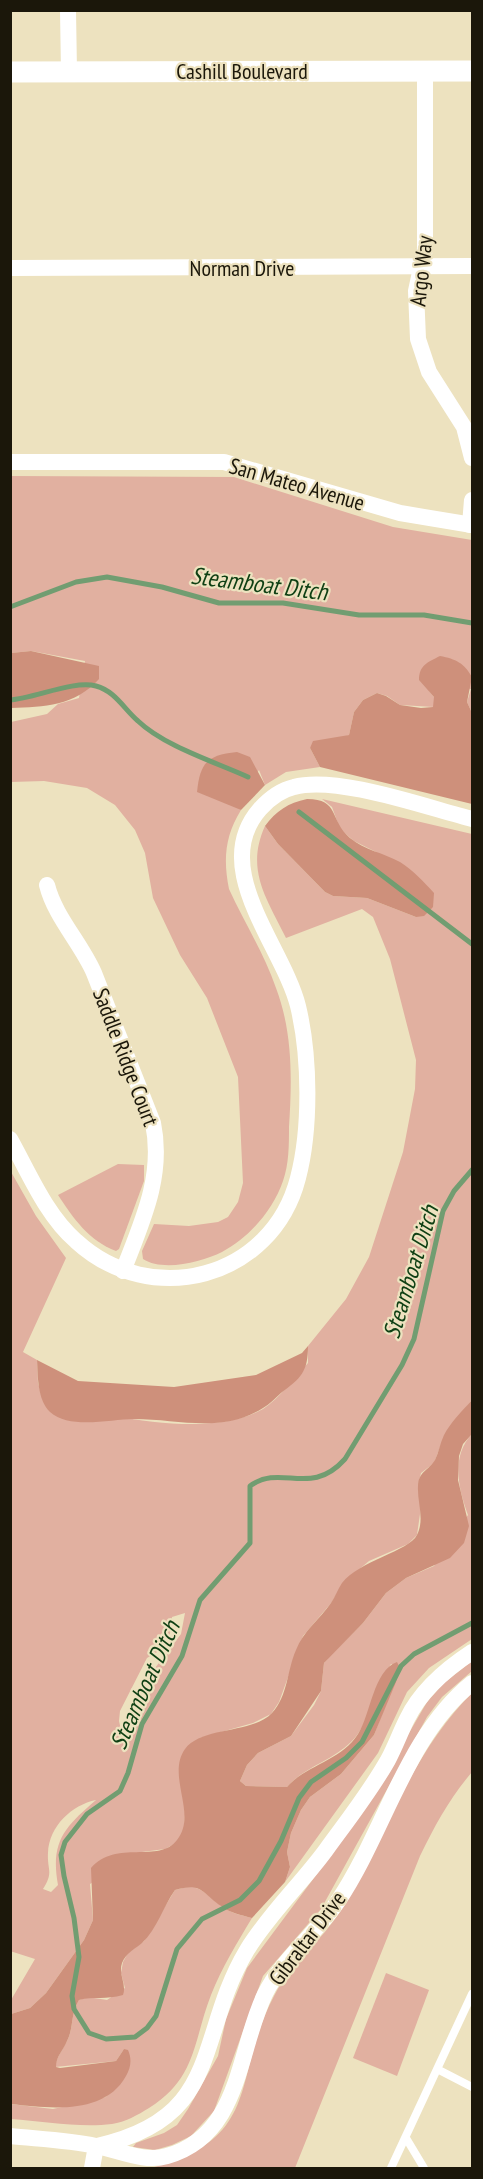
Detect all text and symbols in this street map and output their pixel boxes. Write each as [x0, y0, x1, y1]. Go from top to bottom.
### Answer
street label: Cashill Boulevard [176, 57, 308, 85]
street label: Argo Way [403, 234, 439, 308]
street label: Norman Drive [190, 254, 294, 282]
street label: San Mateo Avenue [226, 451, 368, 517]
water label: Steamboat Ditch [189, 560, 330, 607]
street label: Saddle Ridge Court [87, 984, 165, 1130]
water label: Steamboat Ditch [376, 1200, 446, 1342]
water label: Steamboat Ditch [102, 1615, 187, 1754]
street label: Gibraltar Drive [263, 1885, 351, 1991]

